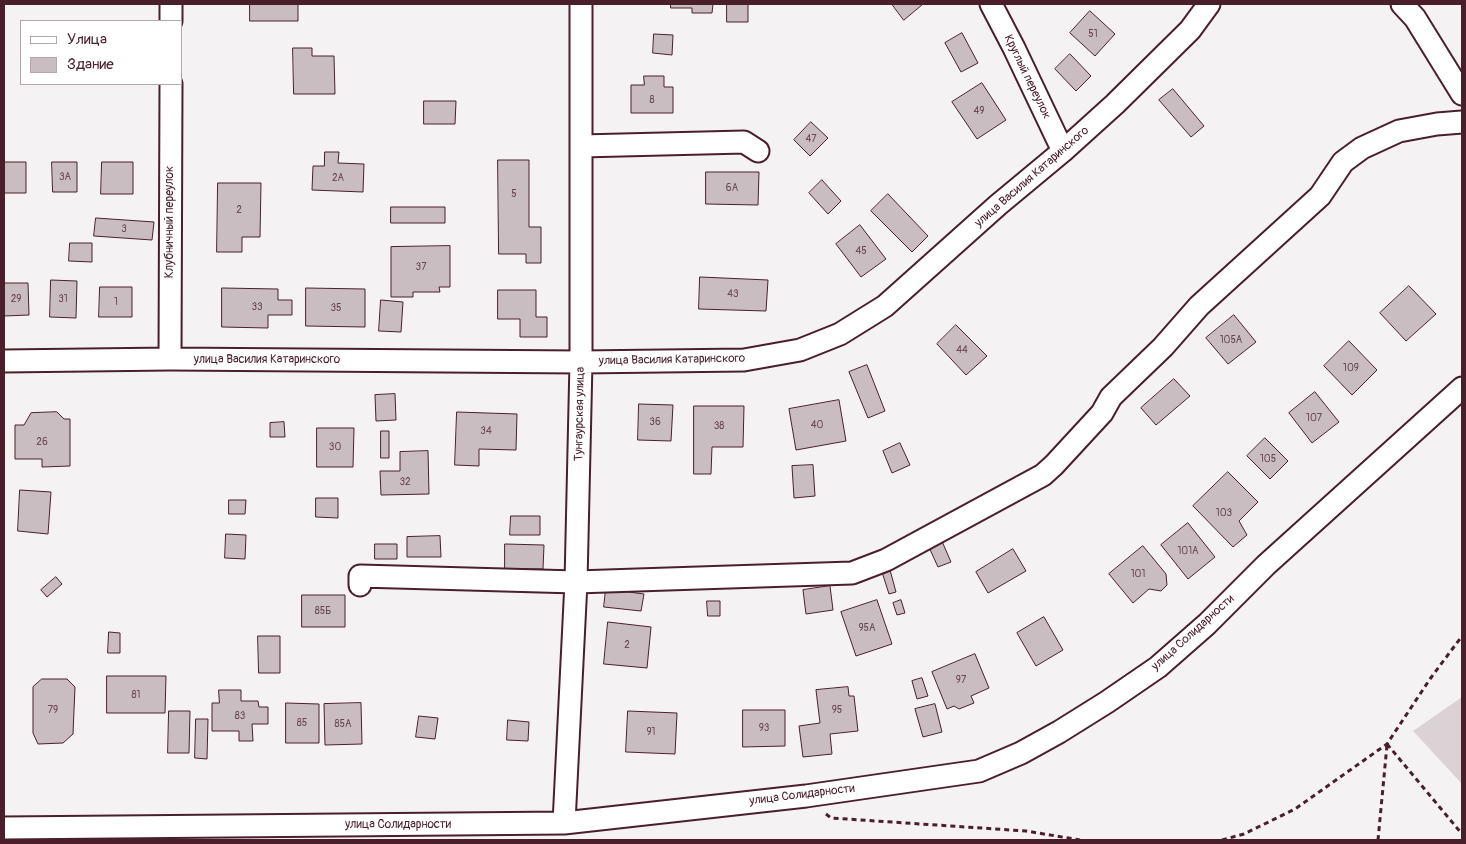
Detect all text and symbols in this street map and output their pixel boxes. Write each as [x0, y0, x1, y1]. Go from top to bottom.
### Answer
legend [20, 20, 182, 85]
house number: 51 [1088, 28, 1098, 40]
text: Улица [67, 30, 107, 49]
street label: Круглый переулок [1000, 33, 1054, 121]
text: Здание [67, 55, 114, 74]
house number: 8 [649, 94, 655, 106]
house number: 49 [974, 105, 984, 117]
street label: улица Василия Катаринского [972, 124, 1092, 230]
house number: 47 [805, 133, 817, 145]
street label: Клубничный переулок [163, 166, 177, 278]
house number: 3А [59, 171, 71, 183]
house number: 2А [332, 172, 344, 184]
house number: 6А [726, 182, 738, 194]
house number: 5 [511, 188, 517, 200]
house number: 2 [236, 204, 242, 216]
house number: 3 [121, 223, 127, 235]
house number: 45 [855, 245, 867, 257]
house number: 37 [416, 261, 426, 273]
house number: 43 [727, 288, 739, 300]
house number: 29 [11, 293, 21, 305]
house number: 31 [58, 293, 68, 305]
house number: 1 [114, 296, 118, 308]
house number: 33 [251, 301, 263, 313]
house number: 35 [331, 302, 341, 314]
house number: 105А [1220, 334, 1242, 346]
house number: 44 [956, 344, 968, 356]
street label: улица Василия Катаринского [599, 352, 745, 368]
street label: улица Василия Катаринского [194, 353, 340, 367]
house number: 109 [1343, 362, 1359, 374]
street label: Тунгаурская улица [572, 367, 588, 461]
house number: 107 [1306, 412, 1322, 424]
house number: 36 [649, 416, 661, 428]
house number: 40 [811, 419, 823, 431]
house number: 38 [714, 420, 724, 432]
house number: 34 [480, 425, 492, 437]
house number: 26 [36, 436, 48, 448]
house number: 30 [329, 441, 341, 453]
house number: 105 [1260, 453, 1276, 465]
house number: 32 [399, 476, 411, 488]
house number: 103 [1216, 507, 1232, 519]
house number: 101А [1177, 545, 1199, 557]
house number: 101 [1131, 568, 1145, 580]
street label: улица Солидарности [1149, 592, 1237, 674]
house number: 85Б [315, 605, 331, 617]
house number: 95А [858, 622, 876, 634]
house number: 2 [624, 639, 630, 651]
house number: 97 [956, 674, 966, 686]
house number: 81 [132, 689, 140, 701]
house number: 79 [48, 704, 58, 716]
house number: 95 [832, 704, 842, 716]
house number: 83 [235, 710, 245, 722]
house number: 85 [297, 717, 307, 729]
house number: 85А [335, 718, 351, 730]
house number: 93 [759, 722, 769, 734]
house number: 91 [646, 726, 656, 738]
street label: улица Солидарности [748, 781, 856, 809]
street label: улица Солидарности [345, 818, 451, 832]

